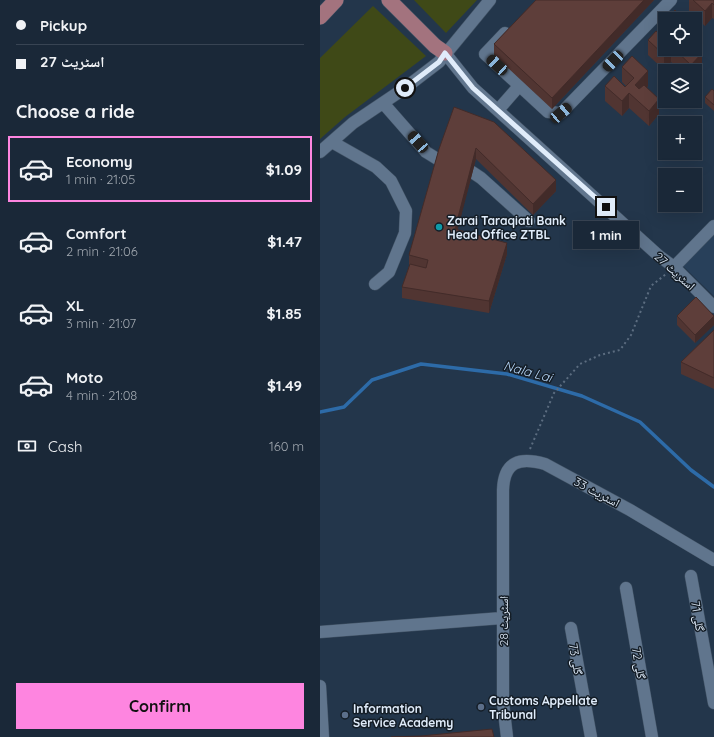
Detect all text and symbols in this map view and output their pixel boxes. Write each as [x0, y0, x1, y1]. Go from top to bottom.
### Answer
map controls [658, 12, 702, 212]
button: locate [658, 12, 702, 56]
text: Pickup [40, 16, 87, 35]
car [600, 48, 626, 74]
text: اسٹریٹ 27 [40, 52, 104, 71]
car [484, 52, 510, 78]
button: layers [658, 64, 702, 108]
route start [396, 79, 414, 97]
text: Choose a ride [16, 100, 135, 123]
car [548, 101, 574, 125]
button: + [658, 116, 702, 160]
car [406, 129, 430, 155]
icon: car [18, 151, 54, 187]
text: Economy [66, 152, 133, 171]
text: $1.09 [266, 160, 302, 179]
button: − [658, 168, 702, 212]
text: 1 min · 21:05 [66, 171, 135, 187]
route end [597, 198, 615, 216]
place label: Zarai Taraqiati Bank Head Office ZTBL [447, 213, 566, 242]
callout: 1 min [573, 221, 639, 249]
marker: Zarai Taraqiati Bank Head Office ZTBL [434, 222, 444, 232]
icon: car [18, 223, 54, 259]
text: Comfort [66, 224, 127, 243]
text: 1 min [590, 227, 622, 243]
text: $1.47 [267, 232, 302, 251]
text: 2 min · 21:06 [66, 243, 138, 259]
street label: اسٹریٹ 27 [651, 249, 699, 293]
icon: car [18, 295, 54, 331]
text: XL [66, 296, 84, 315]
text: $1.85 [267, 304, 302, 323]
text: 3 min · 21:07 [66, 315, 136, 331]
water label: Nala Lai [502, 357, 556, 386]
icon: car [18, 367, 54, 403]
text: Moto [66, 368, 103, 387]
text: $1.49 [267, 376, 302, 395]
text: 4 min · 21:08 [66, 387, 137, 403]
icon: cash [16, 435, 38, 457]
text: Cash [48, 437, 82, 456]
text: 160 m [269, 438, 304, 454]
street label: اسٹریٹ 33 [571, 474, 623, 511]
street label: اسٹریٹ 28 [496, 596, 511, 646]
street label: گلی 71 [688, 600, 708, 632]
street label: گلی 73 [566, 642, 586, 676]
street label: گلی 72 [629, 646, 649, 680]
button: Confirm [16, 683, 304, 729]
place label: Customs Appellate Tribunal [489, 693, 598, 722]
place label: Information Service Academy [353, 701, 453, 730]
marker: Customs Appellate Tribunal [476, 702, 486, 712]
marker: Information Service Academy [340, 710, 350, 720]

